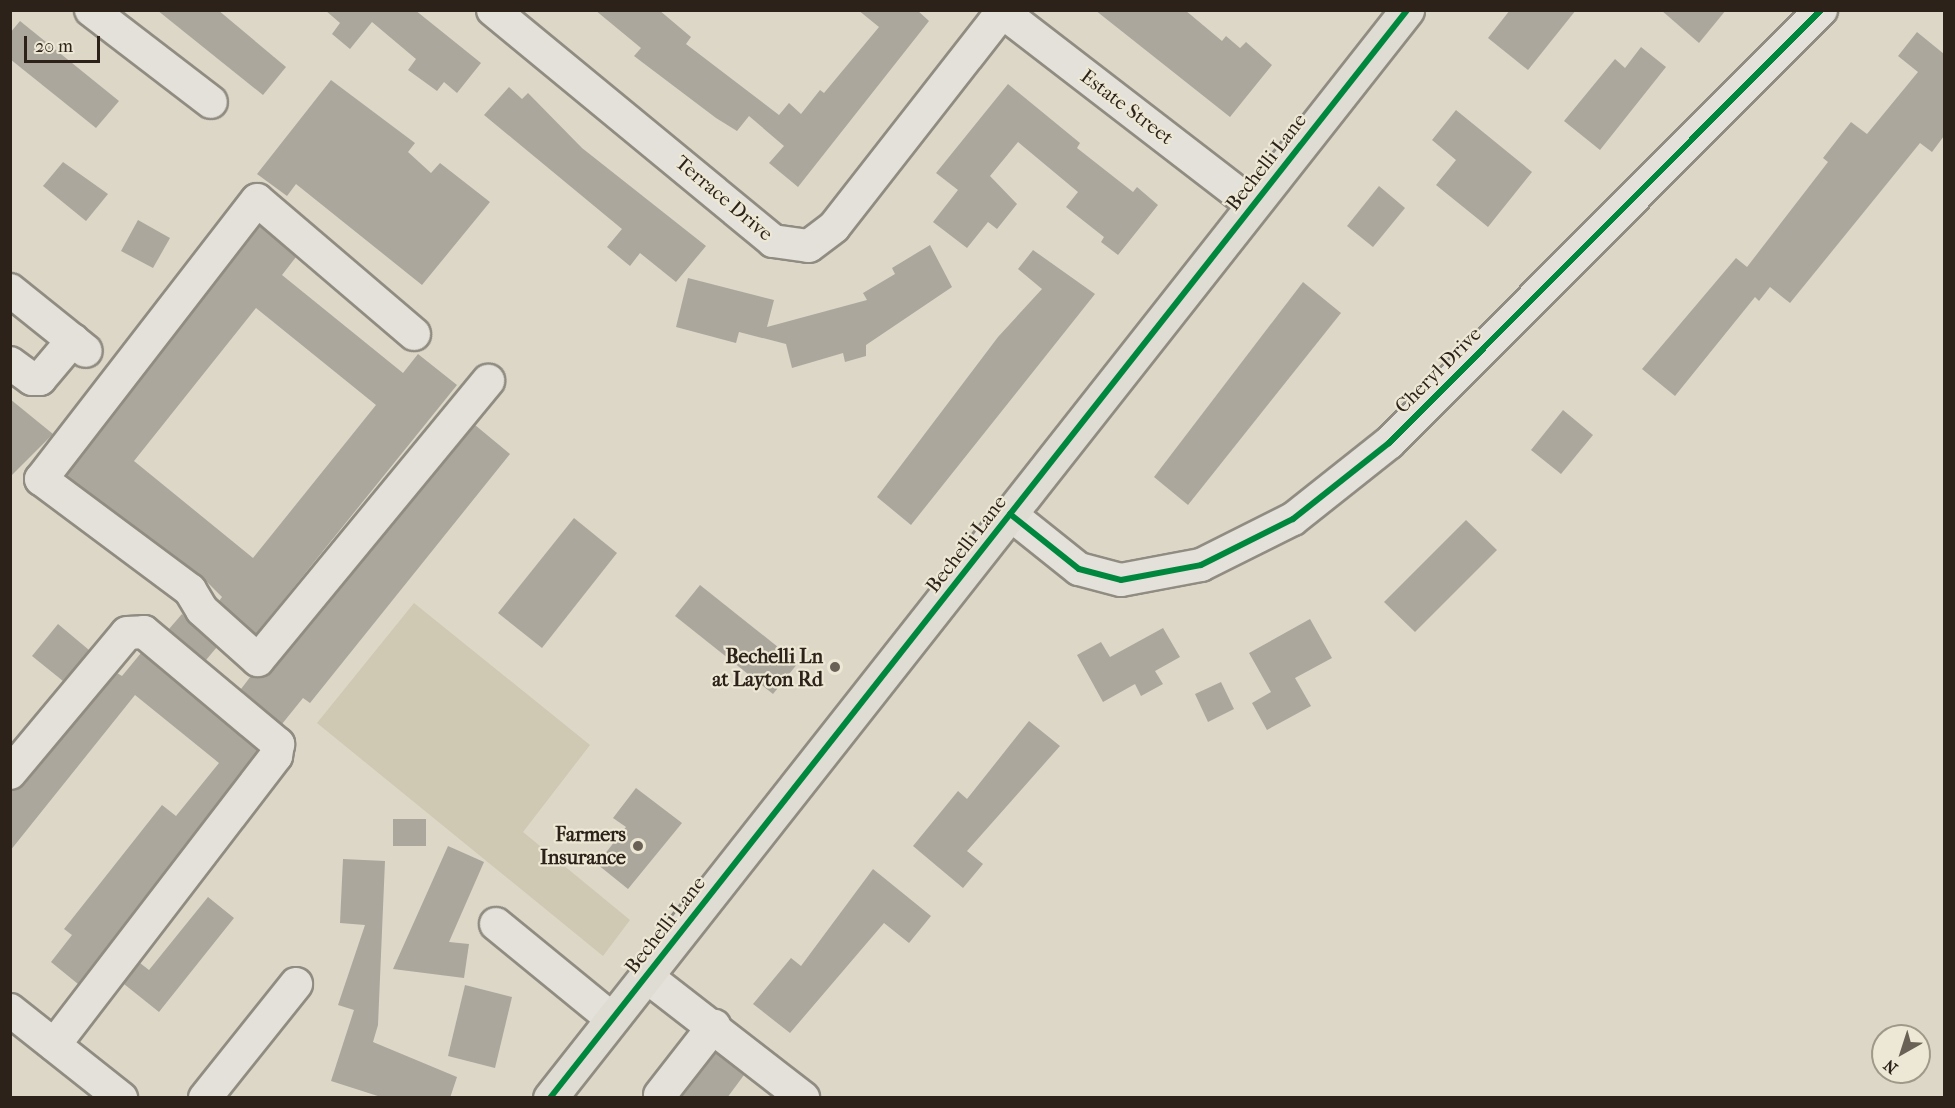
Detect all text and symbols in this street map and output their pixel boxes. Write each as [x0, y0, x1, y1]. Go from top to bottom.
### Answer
scale bar [27, 24, 104, 62]
text: 20 m [35, 36, 73, 57]
street label: Estate Street [1076, 64, 1178, 150]
street label: Bechelli Lane [1221, 109, 1311, 215]
street label: Terrace Drive [670, 150, 778, 246]
street label: Cheryl Drive [1390, 322, 1486, 418]
street label: Bechelli Lane [921, 491, 1011, 597]
place label: Bechelli Ln at Layton Rd [712, 644, 823, 691]
marker: Bechelli Ln at Layton Rd [828, 660, 842, 674]
place label: Farmers Insurance [540, 822, 626, 869]
marker: Farmers Insurance [631, 839, 645, 853]
street label: Bechelli Lane [620, 872, 710, 978]
north arrow [1871, 1024, 1931, 1084]
text: N [1880, 1056, 1901, 1078]

